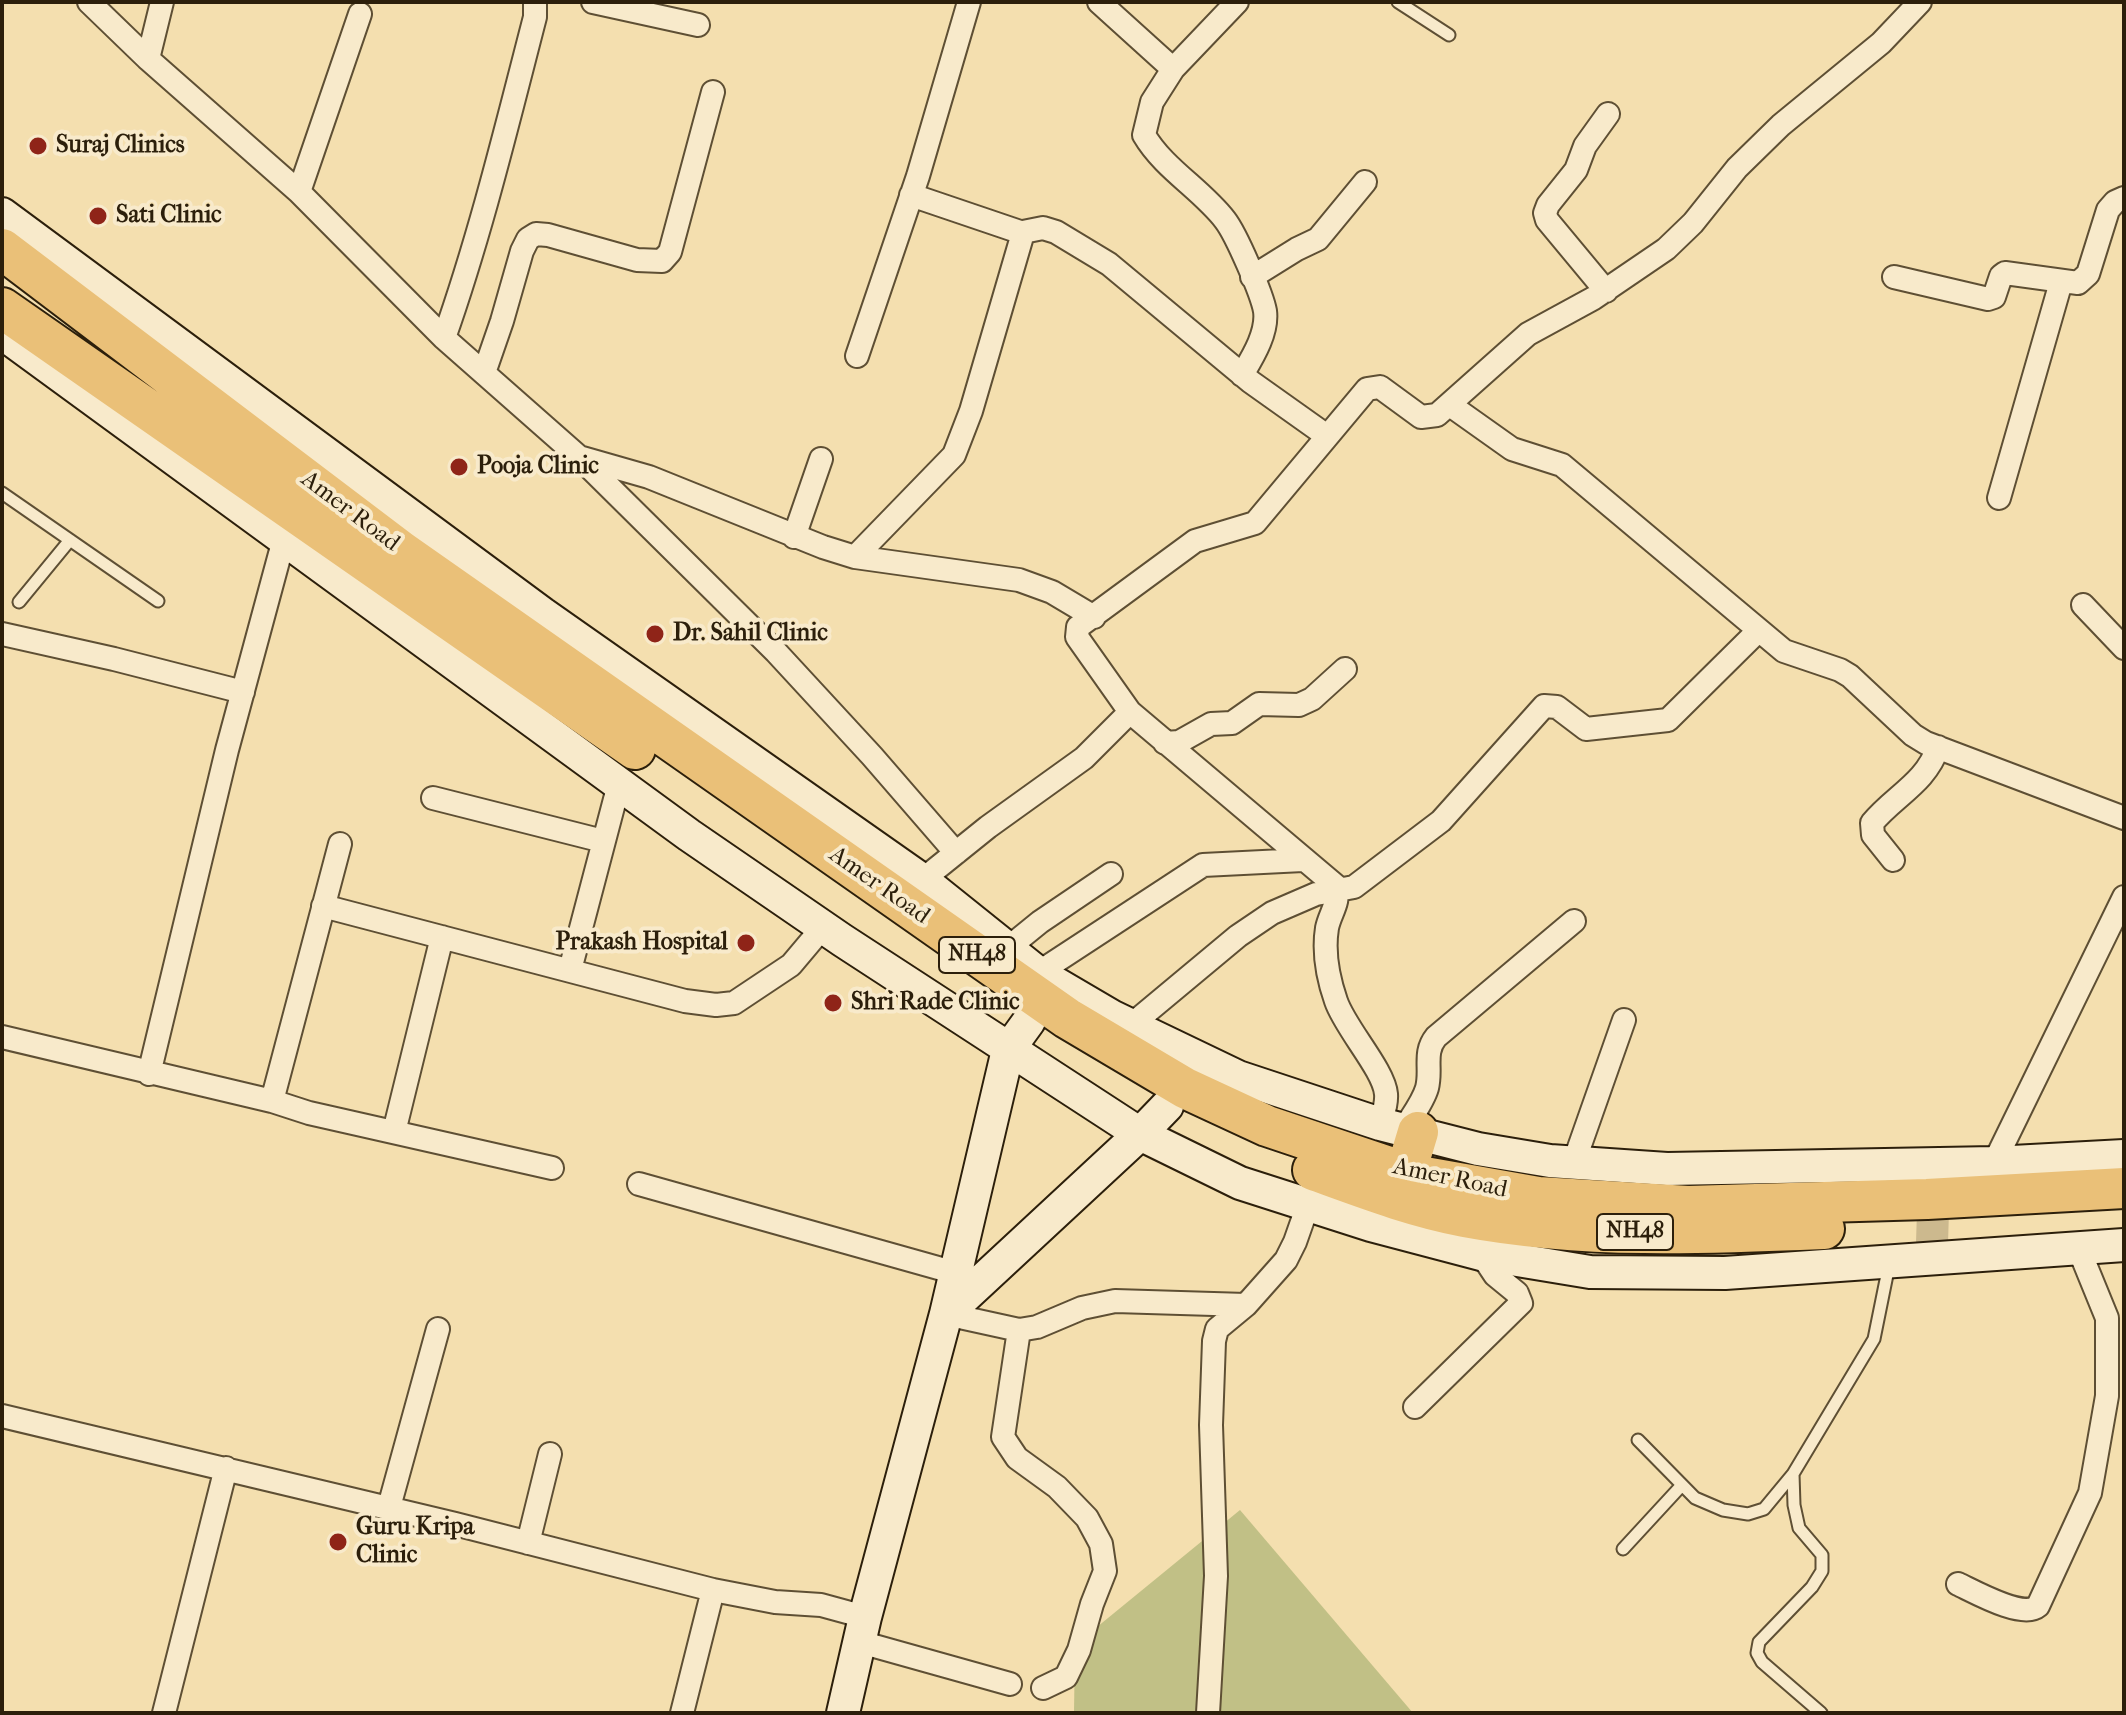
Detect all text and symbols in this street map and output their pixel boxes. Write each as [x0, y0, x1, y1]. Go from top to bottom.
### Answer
place label: Suraj Clinics [56, 132, 185, 160]
marker: Suraj Clinics [27, 135, 49, 157]
place label: Sati Clinic [116, 202, 222, 230]
marker: Sati Clinic [87, 205, 109, 227]
place label: Pooja Clinic [477, 453, 599, 481]
marker: Pooja Clinic [448, 456, 470, 478]
street label: Amer Road [295, 466, 405, 558]
place label: Dr. Sahil Clinic [673, 620, 828, 648]
marker: Dr. Sahil Clinic [644, 623, 666, 645]
street label: Amer Road [823, 841, 935, 931]
place label: Prakash Hospital [556, 929, 728, 957]
marker: Prakash Hospital [735, 932, 757, 954]
road number: NH48 [939, 937, 1015, 973]
place label: Shri Rade Clinic [851, 989, 1020, 1017]
marker: Shri Rade Clinic [822, 992, 844, 1014]
street label: Amer Road [1390, 1153, 1510, 1205]
road number: NH48 [1597, 1214, 1673, 1250]
place label: Guru Kripa Clinic [356, 1514, 474, 1570]
marker: Guru Kripa Clinic [327, 1531, 349, 1553]

